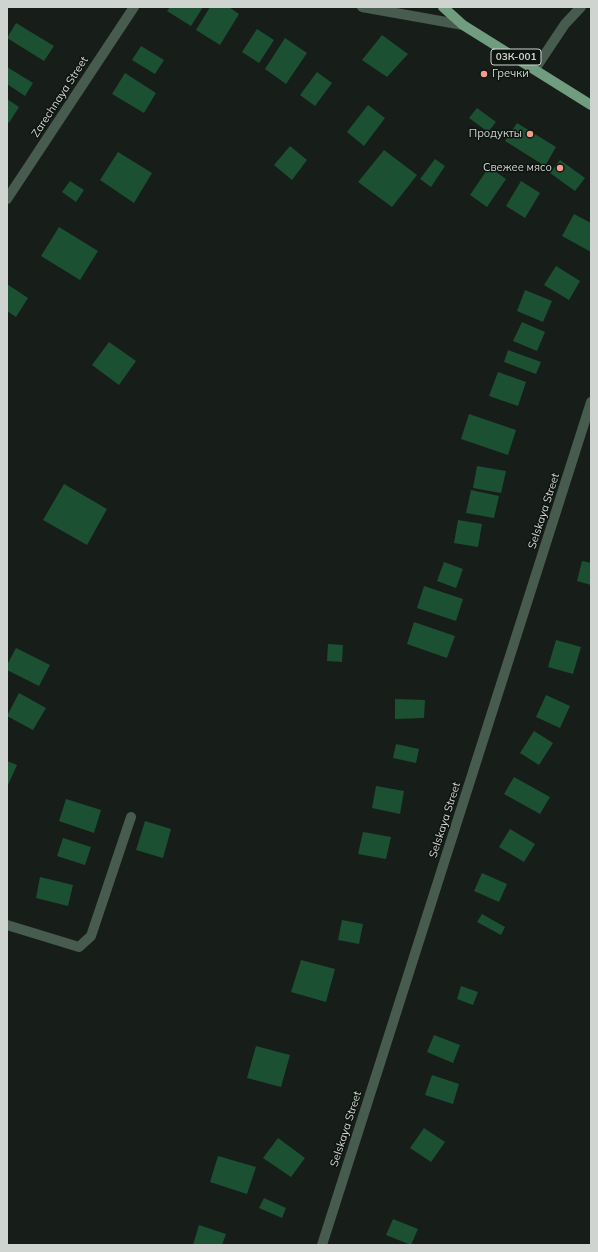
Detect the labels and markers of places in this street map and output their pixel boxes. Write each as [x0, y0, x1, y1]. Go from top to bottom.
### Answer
place label: Гречки [492, 67, 529, 81]
marker: Гречки [479, 69, 489, 79]
place label: Продукты [469, 127, 522, 141]
marker: Продукты [525, 129, 535, 139]
place label: Свежее мясо [483, 161, 552, 175]
marker: Свежее мясо [555, 163, 565, 173]

